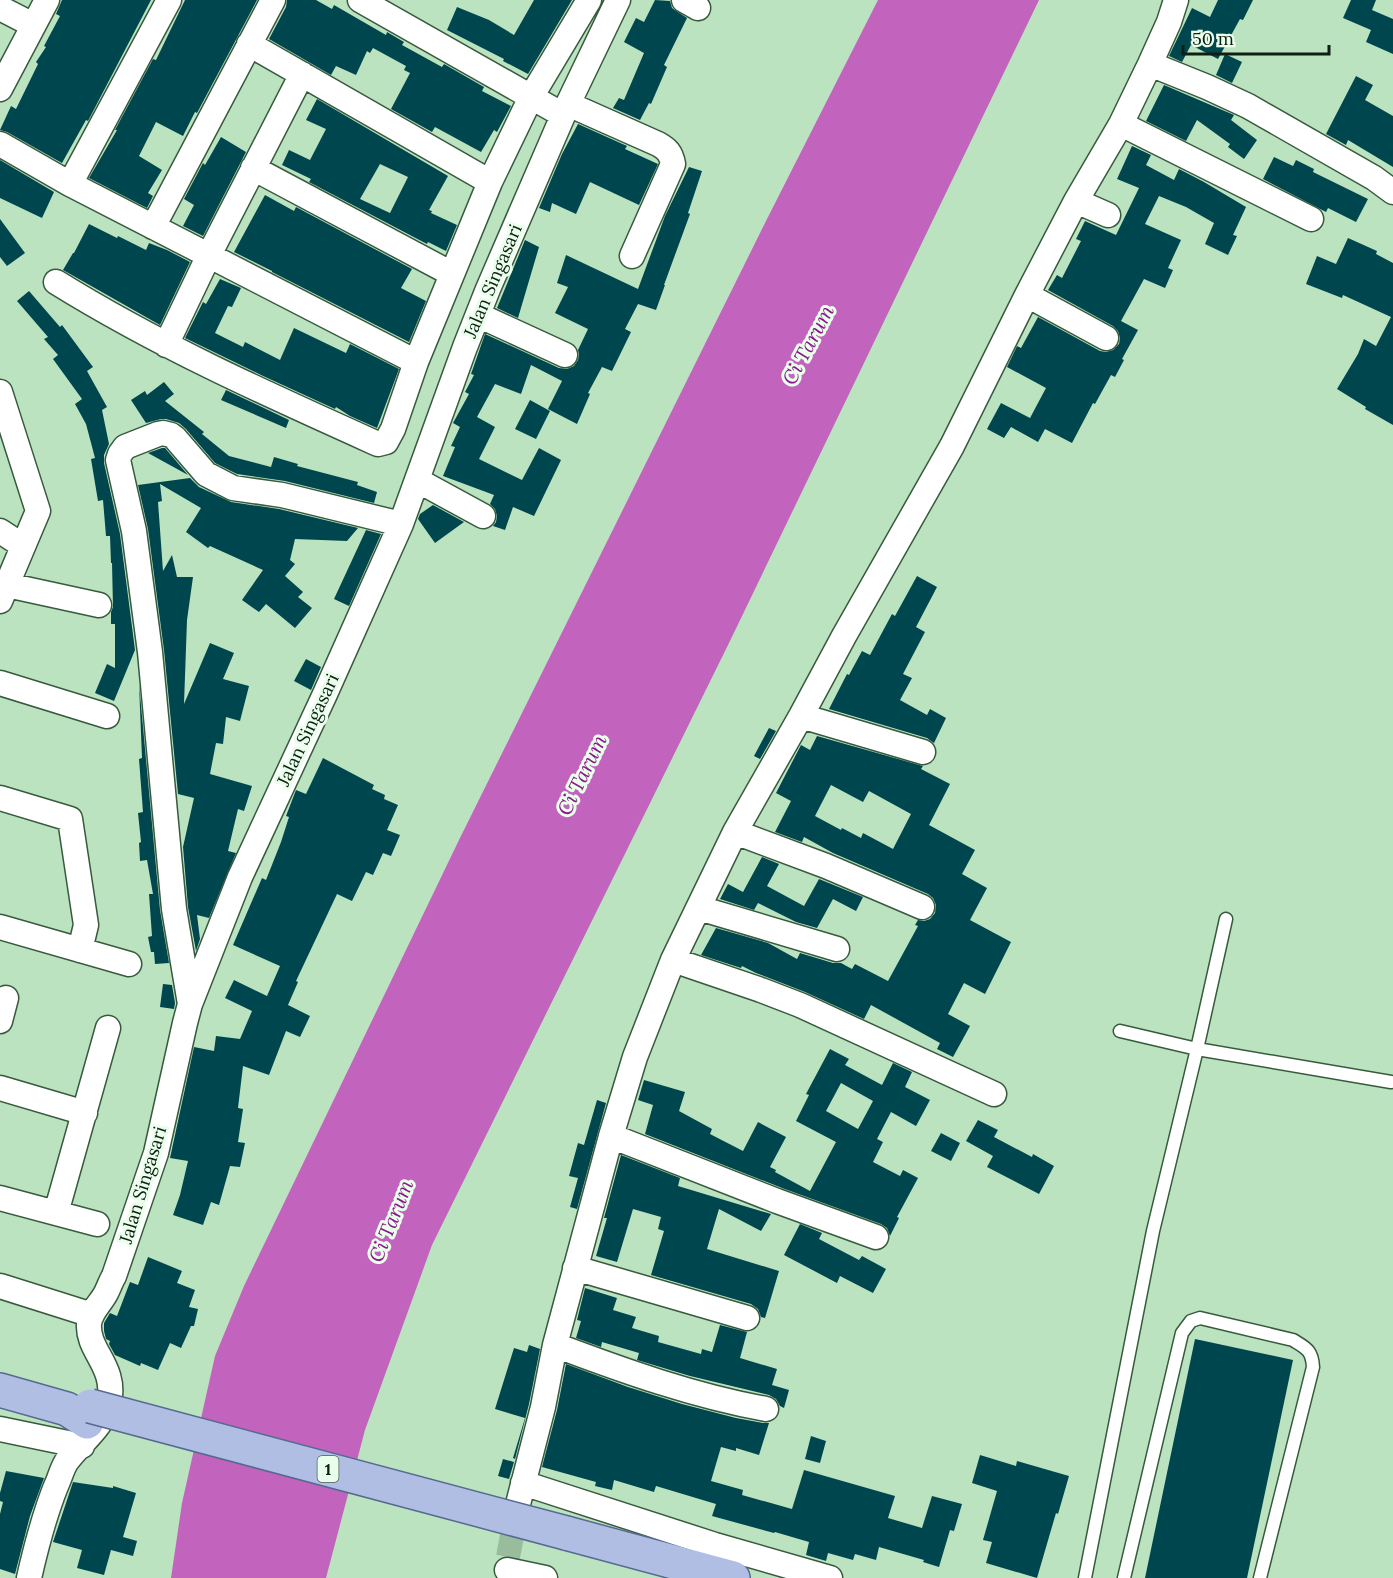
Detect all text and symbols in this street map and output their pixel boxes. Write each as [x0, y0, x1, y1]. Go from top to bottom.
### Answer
scale bar [1183, 18, 1328, 56]
text: 50 m [1192, 27, 1234, 50]
street label: Jalan Singasari [458, 220, 527, 342]
water label: Ci Tarum [776, 300, 839, 389]
street label: Jalan Singasari [271, 670, 344, 791]
water label: Ci Tarum [551, 730, 612, 819]
street label: Jalan Singasari [113, 1123, 171, 1247]
water label: Ci Tarum [363, 1176, 418, 1266]
road number: 1 [318, 1456, 338, 1482]

